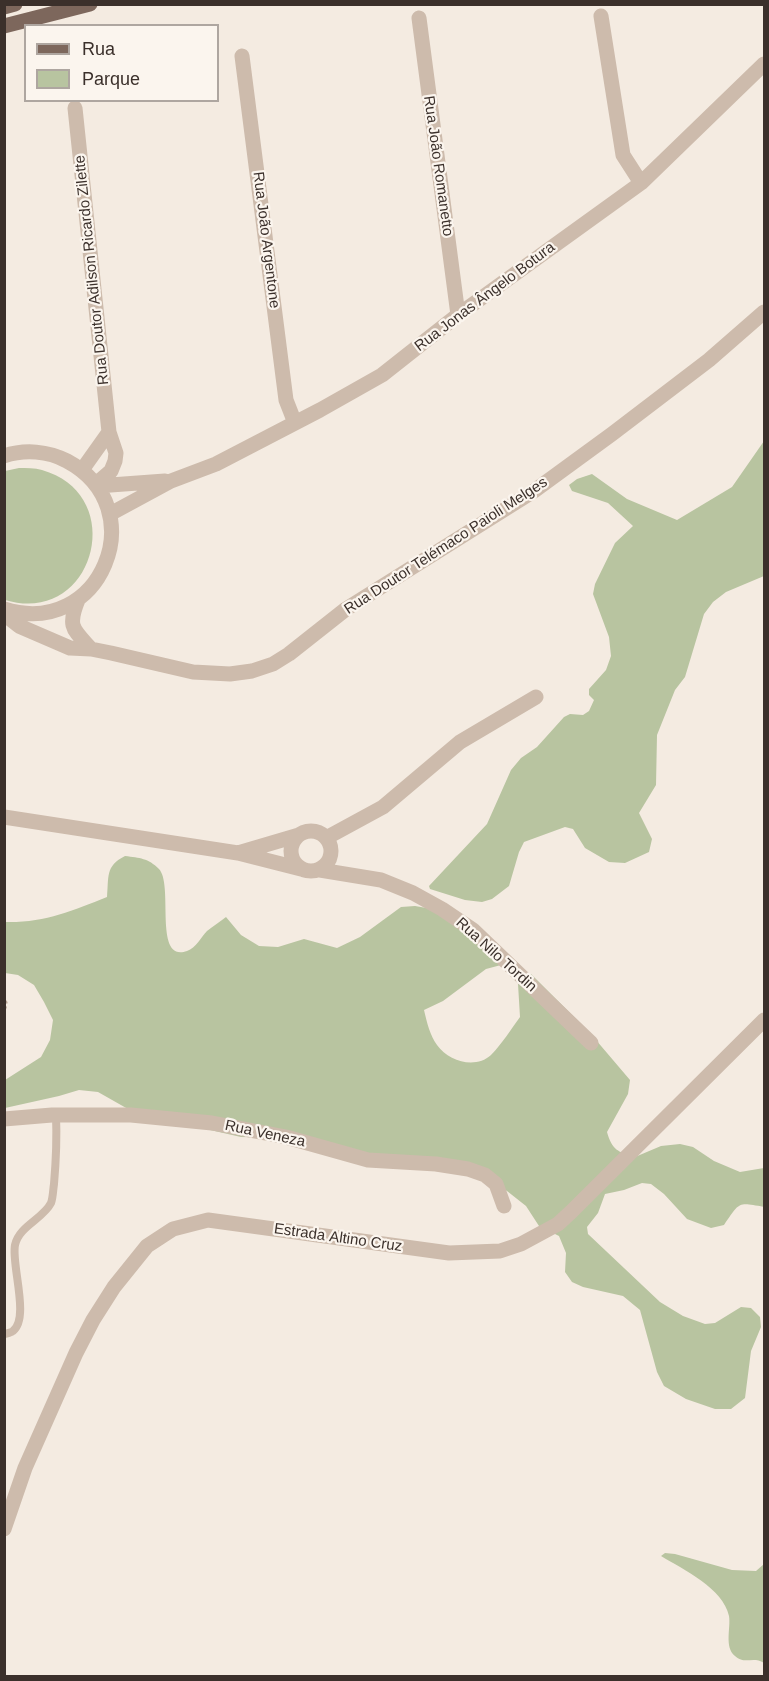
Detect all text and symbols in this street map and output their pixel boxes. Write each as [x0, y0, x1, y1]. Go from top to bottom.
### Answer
legend [24, 24, 219, 102]
text: Rua [82, 39, 115, 59]
text: Parque [82, 69, 140, 89]
street label: Rua João Romanetto [419, 95, 457, 237]
street label: Rua Doutor Adilson Ricardo Zilette [71, 154, 113, 386]
street label: Rua João Argentone [249, 171, 283, 309]
street label: Rua Jonas Ângelo Botura [411, 238, 559, 356]
street label: Rua Doutor Telémaco Paioli Melges [341, 474, 551, 618]
street label: Rua Nilo Tordin [452, 914, 540, 996]
street label: Rua Veneza [223, 1117, 307, 1151]
street label: Estrada Altino Cruz [273, 1220, 403, 1256]

